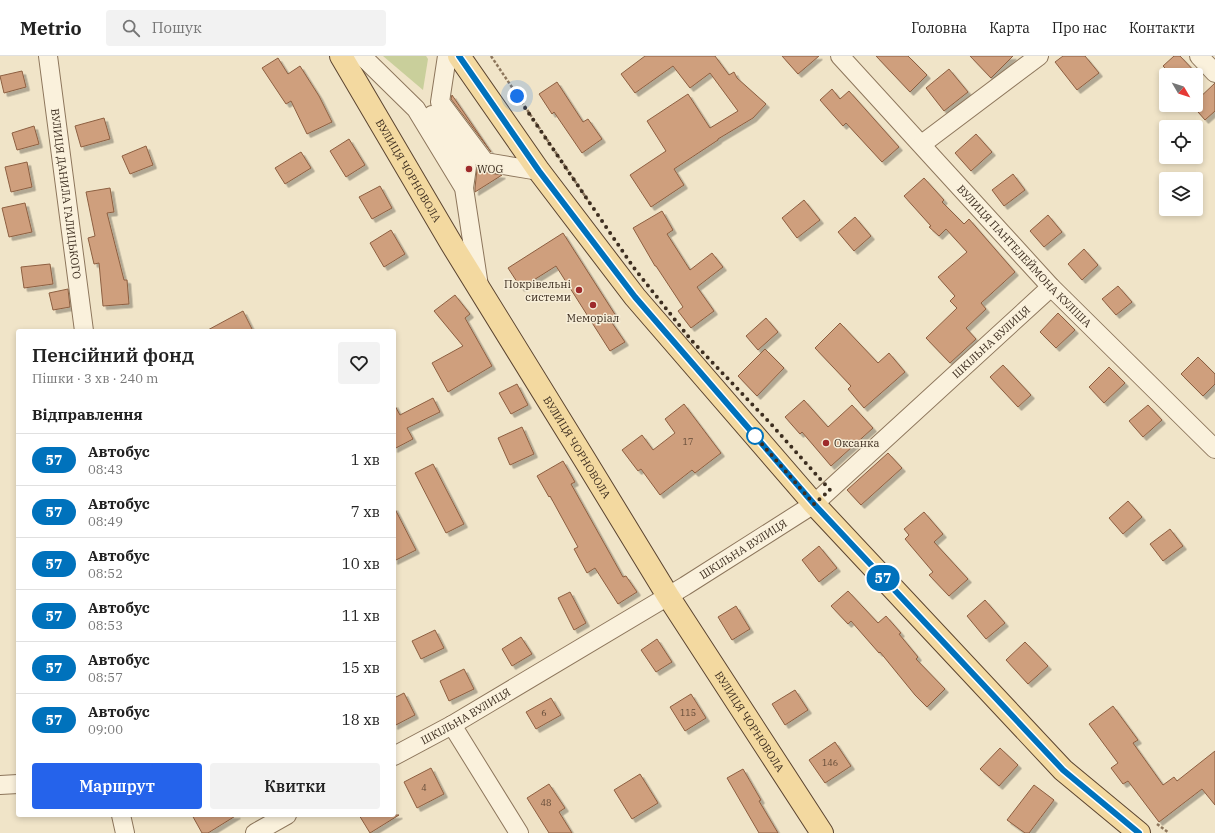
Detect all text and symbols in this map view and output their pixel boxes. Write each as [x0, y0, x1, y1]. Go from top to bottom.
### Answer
search box [106, 10, 386, 46]
text: Metrio [20, 16, 82, 40]
icon: search [120, 17, 142, 39]
text: Пошук [152, 18, 202, 37]
text: Головна [911, 19, 967, 37]
text: Карта [989, 19, 1030, 37]
text: Про нас [1052, 19, 1107, 37]
text: Контакти [1129, 19, 1195, 37]
north arrow [1159, 68, 1203, 112]
map controls [1159, 68, 1203, 216]
your location [507, 86, 527, 106]
street label: ВУЛИЦЯ ДАНИЛА ГАЛИЦЬКОГО [48, 108, 84, 280]
street label: ВУЛИЦЯ ЧОРНОВОЛА [373, 116, 444, 225]
button: locate [1159, 120, 1203, 164]
place label: WOG [477, 162, 503, 176]
marker: WOG [464, 164, 474, 174]
button: layers [1159, 172, 1203, 216]
street label: ВУЛИЦЯ ПАНТЕЛЕЙМОНА КУЛІША [954, 182, 1095, 330]
place label: Покрівельні системи [504, 277, 572, 304]
marker: Покрівельні системи [574, 285, 584, 295]
marker: Меморіал [588, 300, 598, 310]
street label: ШКІЛЬНА ВУЛИЦЯ [949, 303, 1033, 381]
place label: Меморіал [567, 311, 620, 325]
button: heart [338, 342, 380, 384]
text: Пенсійний фонд [32, 343, 194, 367]
text: Пішки · 3 хв · 240 m [32, 370, 158, 387]
street label: ВУЛИЦЯ ЧОРНОВОЛА [540, 394, 614, 501]
text: Відправлення [32, 405, 143, 424]
unlabelled marker [746, 427, 764, 445]
house number: 17 [683, 436, 693, 447]
place label: Оксанка [834, 436, 879, 450]
marker: Оксанка [821, 438, 831, 448]
text: Автобус [88, 442, 150, 461]
text: 1 хв [351, 450, 380, 469]
text: 57 [46, 451, 62, 469]
text: 08:43 [88, 461, 123, 478]
text: Автобус [88, 494, 150, 513]
text: 7 хв [351, 502, 380, 521]
text: 57 [46, 503, 62, 521]
text: 08:49 [88, 513, 123, 530]
street label: ШКІЛЬНА ВУЛИЦЯ [697, 516, 790, 582]
text: Автобус [88, 546, 150, 565]
text: 10 хв [342, 554, 380, 573]
text: 57 [46, 555, 62, 573]
text: 08:52 [88, 565, 123, 582]
line badge: 57 [865, 565, 901, 591]
text: 57 [875, 569, 891, 587]
text: Автобус [88, 598, 150, 617]
text: 11 хв [342, 606, 380, 625]
text: 57 [46, 607, 62, 625]
text: 08:53 [88, 617, 123, 634]
text: Автобус [88, 650, 150, 669]
text: 15 хв [342, 658, 380, 677]
text: 57 [46, 659, 62, 677]
street label: ВУЛИЦЯ ЧОРНОВОЛА [712, 668, 788, 775]
text: 08:57 [88, 669, 123, 686]
street label: ШКІЛЬНА ВУЛИЦЯ [418, 685, 513, 747]
text: Автобус [88, 702, 150, 721]
house number: 6 [541, 707, 547, 718]
house number: 115 [680, 707, 696, 718]
text: 18 хв [342, 710, 380, 729]
text: 57 [46, 711, 62, 729]
text: 09:00 [88, 721, 123, 738]
house number: 146 [822, 757, 838, 768]
button: Маршрут [32, 763, 202, 809]
button: Квитки [210, 763, 380, 809]
house number: 4 [421, 782, 427, 793]
house number: 48 [541, 797, 551, 808]

